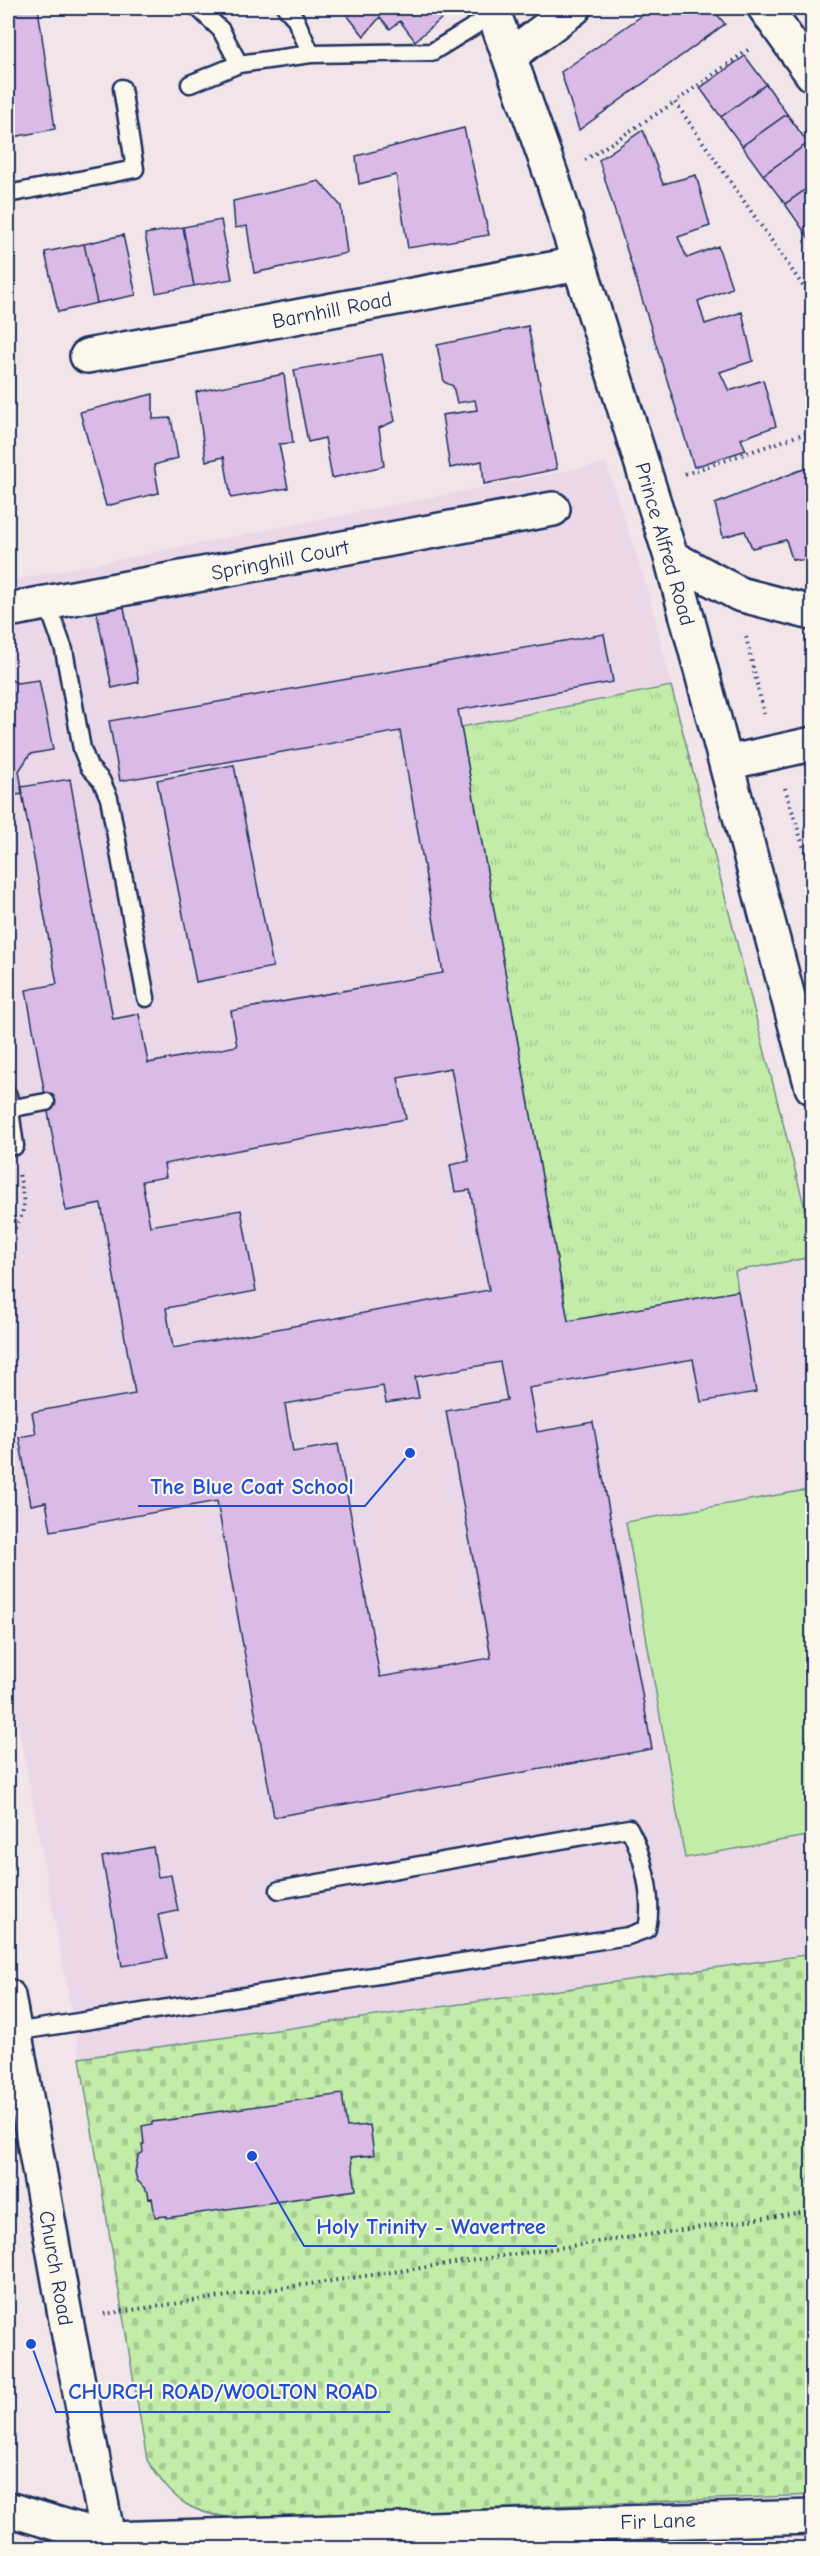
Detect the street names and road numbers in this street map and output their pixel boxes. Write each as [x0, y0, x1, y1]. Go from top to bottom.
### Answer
street label: Barnhill Road [270, 287, 394, 333]
street label: Prince Alfred Road [630, 460, 700, 628]
street label: Springhill Court [209, 535, 352, 585]
street label: Church Road [34, 2209, 78, 2327]
street label: Fir Lane [620, 2508, 696, 2534]

